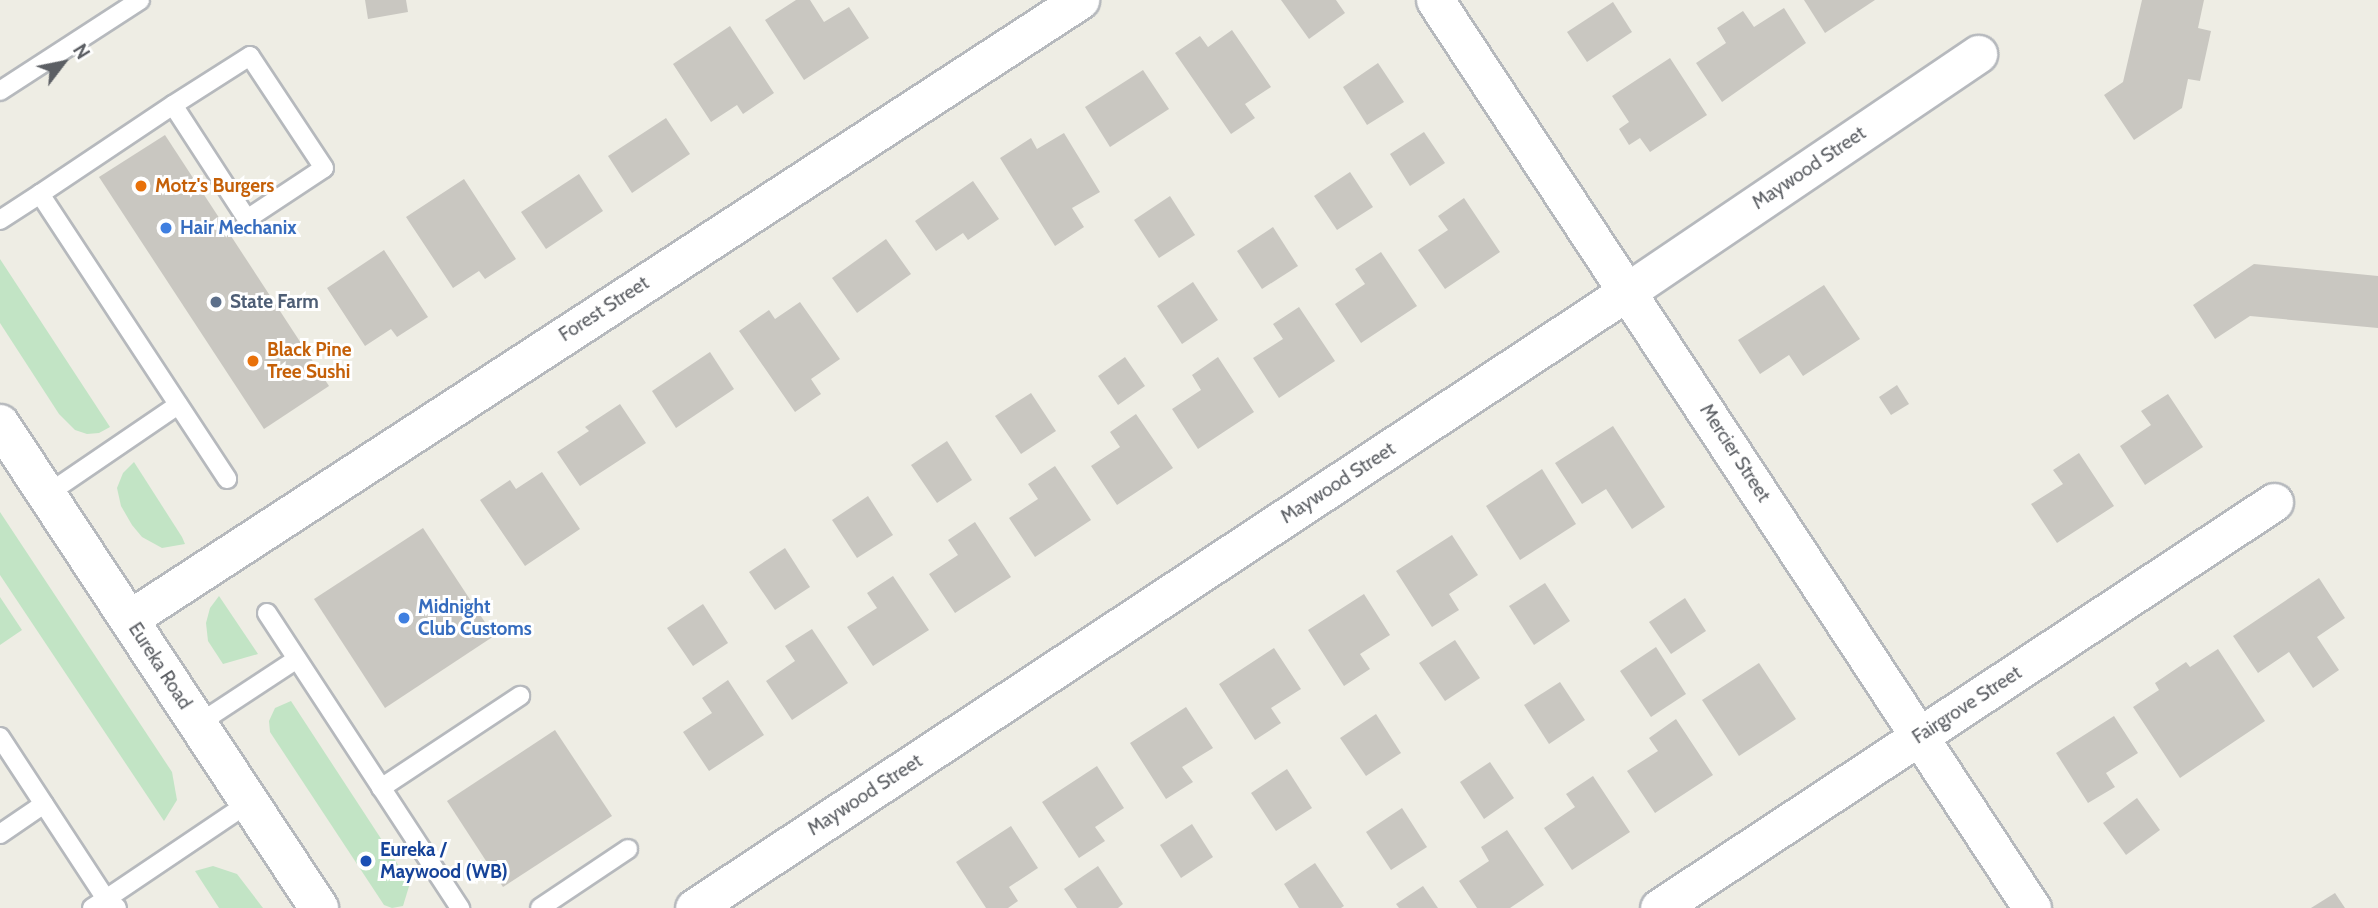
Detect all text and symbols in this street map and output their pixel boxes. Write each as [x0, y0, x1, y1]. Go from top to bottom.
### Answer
north arrow [28, 28, 98, 98]
text: N [68, 40, 95, 63]
street label: Maywood Street [1748, 122, 1870, 214]
place label: Motz's Burgers [155, 175, 274, 197]
marker: Motz's Burgers [133, 178, 149, 194]
place label: Hair Mechanix [180, 217, 297, 239]
marker: Hair Mechanix [158, 220, 174, 236]
street label: Forest Street [555, 272, 653, 346]
place label: State Farm [230, 291, 319, 313]
marker: State Farm [208, 294, 224, 310]
place label: Black Pine Tree Sushi [267, 339, 351, 383]
marker: Black Pine Tree Sushi [245, 353, 261, 369]
street label: Mercier Street [1695, 400, 1775, 506]
street label: Maywood Street [1276, 438, 1400, 528]
place label: Midnight Club Customs [418, 596, 532, 640]
marker: Midnight Club Customs [396, 610, 412, 626]
street label: Eureka Road [124, 618, 196, 714]
street label: Fairgrove Street [1908, 661, 2026, 749]
street label: Maywood Street [803, 750, 927, 840]
place label: Eureka / Maywood (WB) [380, 839, 508, 883]
marker: Eureka / Maywood (WB) [358, 853, 374, 869]

